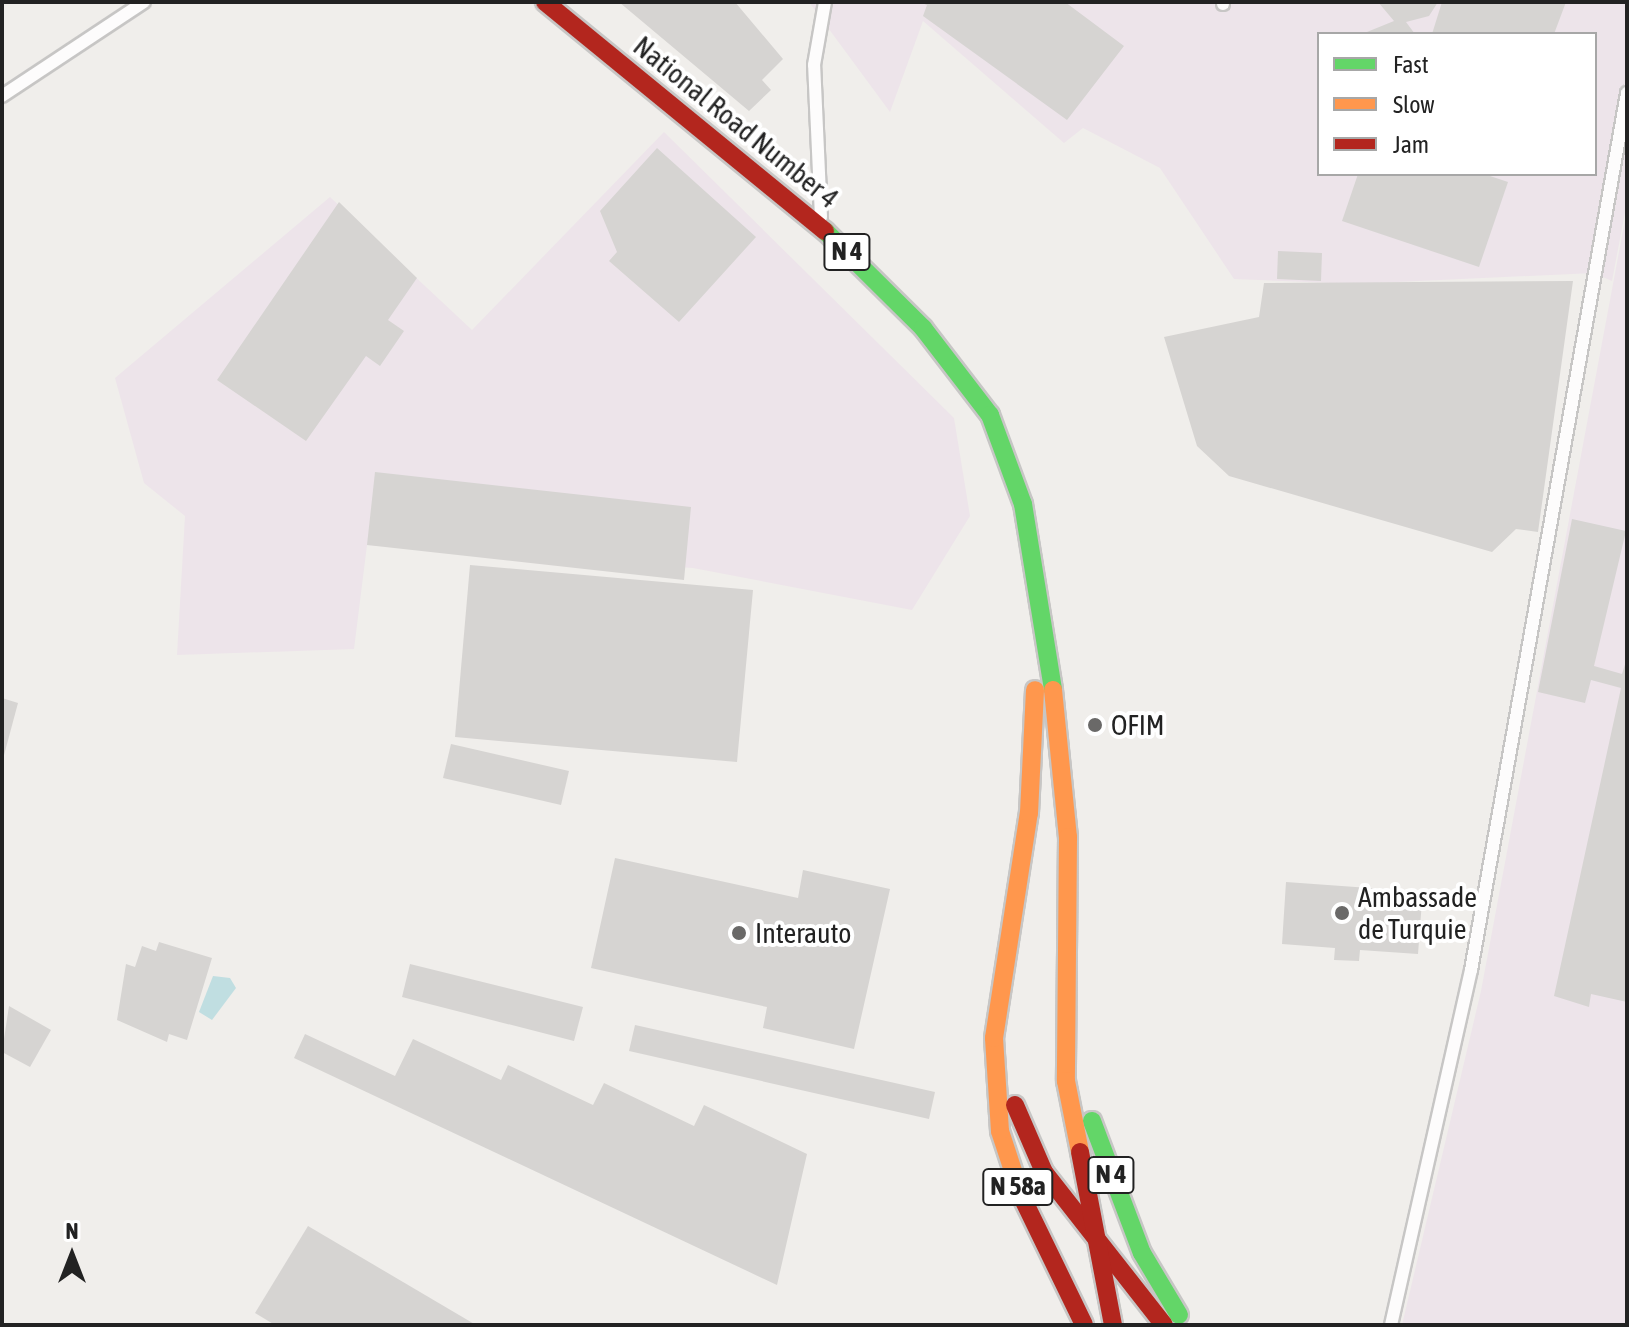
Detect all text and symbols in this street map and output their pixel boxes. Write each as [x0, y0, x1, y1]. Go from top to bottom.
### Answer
street label: National Road Number 4 [627, 29, 845, 215]
legend [1317, 32, 1597, 176]
text: Fast [1393, 51, 1429, 78]
text: Slow [1393, 91, 1435, 118]
text: Jam [1393, 131, 1429, 158]
road number: N 4 [823, 230, 871, 274]
place label: OFIM [1111, 708, 1165, 742]
marker: OFIM [1086, 716, 1104, 734]
place label: Ambassade de Turquie [1358, 880, 1477, 946]
marker: Ambassade de Turquie [1333, 904, 1351, 922]
place label: Interauto [755, 916, 851, 950]
marker: Interauto [730, 924, 748, 942]
road number: N 4 [1087, 1153, 1135, 1197]
road number: N 58a [982, 1165, 1054, 1209]
north arrow [32, 1215, 112, 1295]
text: N [66, 1218, 78, 1244]

